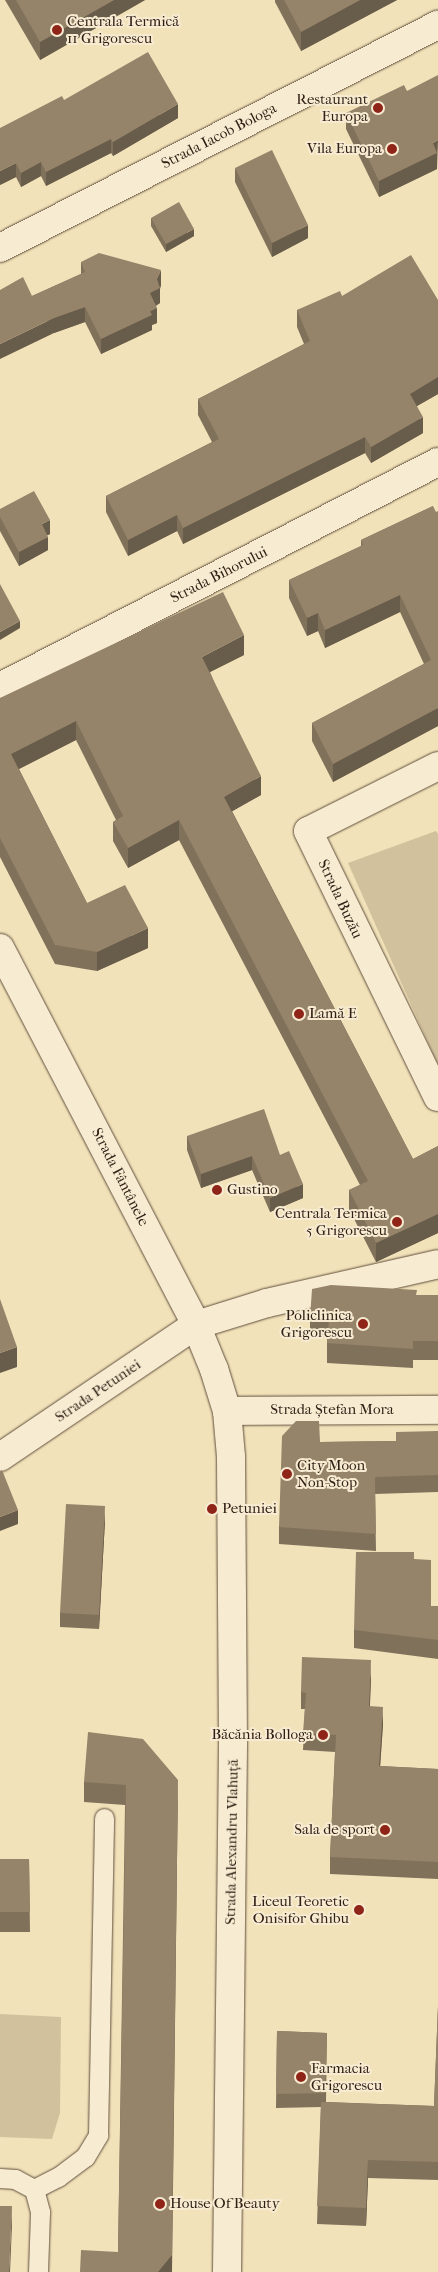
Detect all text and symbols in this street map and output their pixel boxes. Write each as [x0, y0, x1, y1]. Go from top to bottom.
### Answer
place label: Centrala Termică 11 Grigorescu [67, 12, 179, 47]
marker: Centrala Termică 11 Grigorescu [51, 24, 63, 36]
place label: Restaurant Europa [296, 90, 368, 125]
street label: Strada Iacob Bologa [159, 99, 279, 173]
marker: Restaurant Europa [372, 102, 384, 114]
place label: Vila Europa [307, 140, 382, 158]
marker: Vila Europa [386, 143, 398, 155]
street label: Strada Bihorului [167, 543, 271, 607]
street label: Strada Buzău [314, 857, 366, 941]
place label: Lamă E [309, 1005, 357, 1023]
marker: Lamă E [293, 1008, 305, 1020]
street label: Strada Fântânele [87, 1125, 153, 1229]
place label: Gustino [227, 1181, 278, 1199]
marker: Gustino [211, 1184, 223, 1196]
place label: Centrala Termica 5 Grigorescu [275, 1204, 387, 1239]
marker: Centrala Termica 5 Grigorescu [391, 1216, 403, 1228]
place label: Policlinica Grigorescu [281, 1306, 352, 1341]
marker: Policlinica Grigorescu [356, 1317, 370, 1331]
street label: Strada Petuniei [52, 1356, 144, 1426]
street label: Strada Ștefan Mora [270, 1401, 394, 1419]
place label: City Moon Non-Stop [297, 1456, 365, 1491]
marker: City Moon Non-Stop [281, 1468, 293, 1480]
place label: Petuniei [222, 1500, 277, 1518]
marker: Petuniei [206, 1503, 218, 1515]
place label: Băcănia Bolloga [211, 1726, 313, 1744]
marker: Băcănia Bolloga [317, 1729, 329, 1741]
street label: Strada Alexandru Vlahuță [222, 1759, 242, 1925]
place label: Sala de sport [294, 1821, 375, 1839]
marker: Sala de sport [379, 1824, 391, 1836]
place label: Liceul Teoretic Onisifor Ghibu [252, 1892, 349, 1927]
marker: Liceul Teoretic Onisifor Ghibu [353, 1904, 365, 1916]
place label: Farmacia Grigorescu [311, 2059, 382, 2094]
marker: Farmacia Grigorescu [295, 2071, 307, 2083]
place label: House Of Beauty [170, 2195, 280, 2213]
marker: House Of Beauty [154, 2198, 166, 2210]

